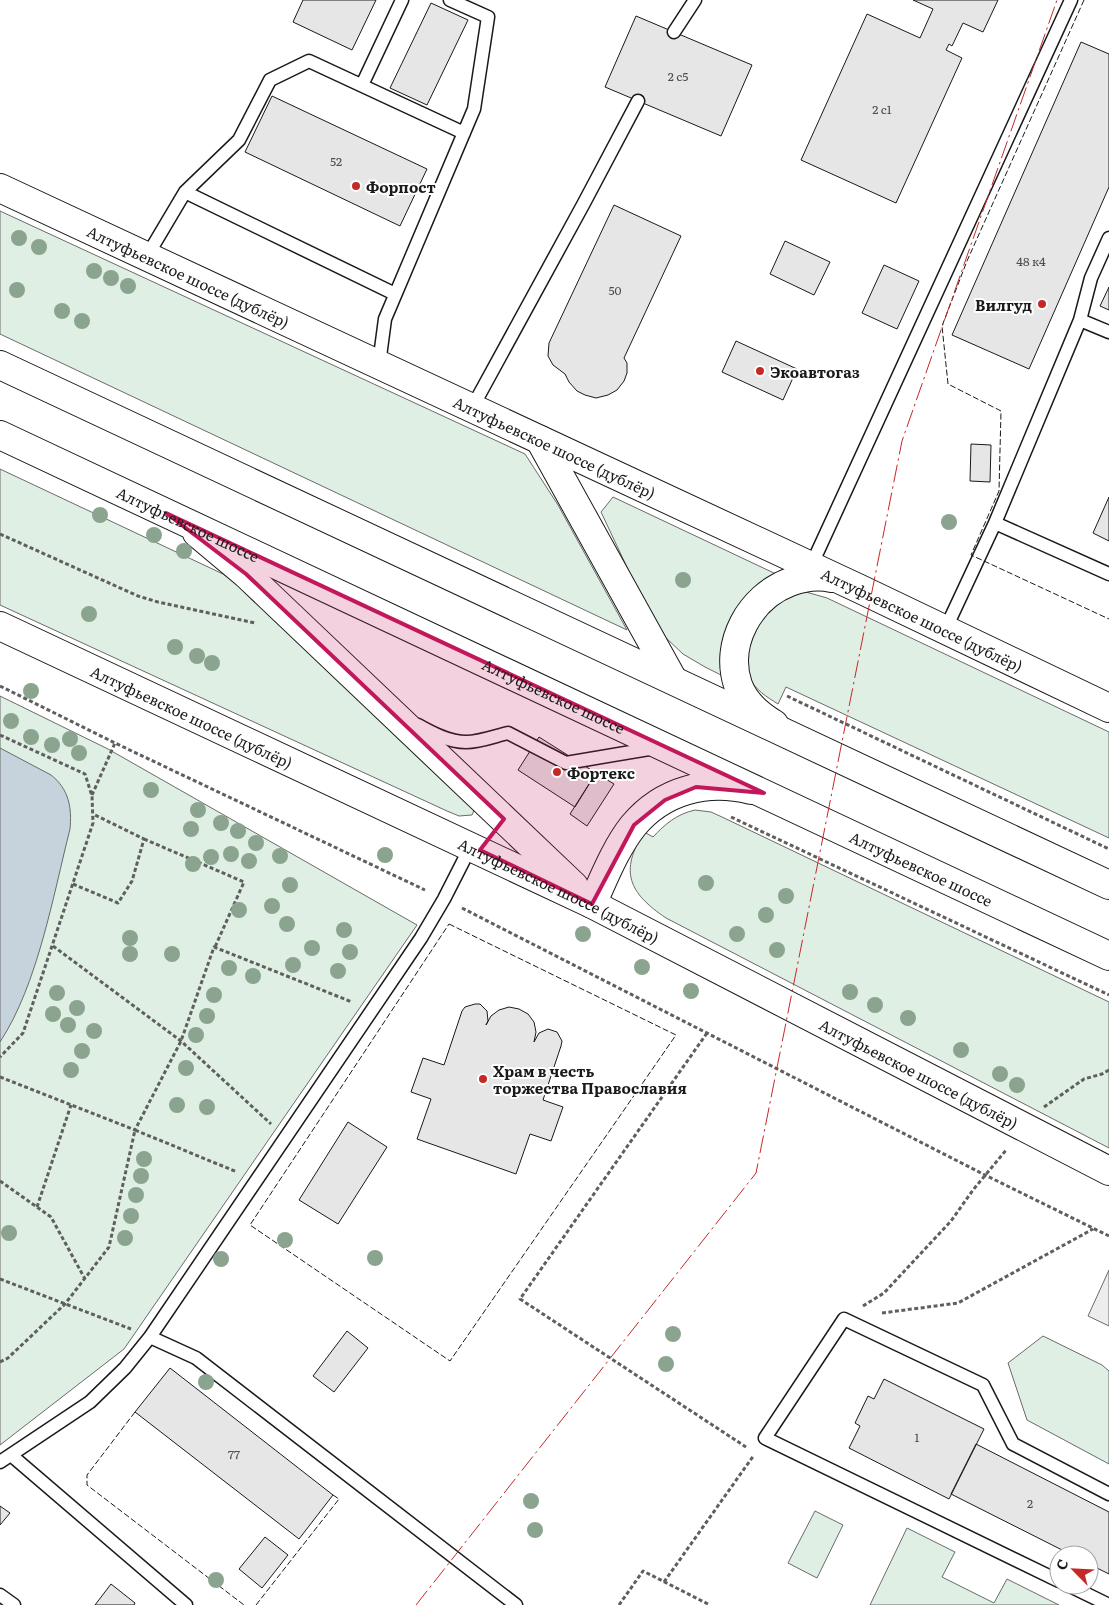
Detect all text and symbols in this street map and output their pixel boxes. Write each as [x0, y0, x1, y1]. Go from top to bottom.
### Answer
house number: 2 с5 [668, 67, 688, 85]
house number: 2 с1 [872, 100, 892, 118]
house number: 52 [330, 152, 342, 170]
place label: Форпост [366, 175, 436, 198]
marker: Форпост [350, 180, 362, 192]
street label: Алтуфьевское шоссе (дублёр) [84, 219, 293, 333]
house number: 48 к4 [1016, 252, 1046, 270]
house number: 50 [608, 281, 622, 299]
place label: Вилгуд [975, 293, 1032, 316]
marker: Вилгуд [1036, 298, 1048, 310]
place label: Экоавтогаз [770, 360, 860, 383]
marker: Экоавтогаз [754, 365, 766, 377]
street label: Алтуфьевское шоссе (дублёр) [450, 390, 660, 504]
street label: Алтуфьевское шоссе [113, 480, 264, 567]
street label: Алтуфьевское шоссе (дублёр) [818, 561, 1027, 677]
street label: Алтуфьевское шоссе [479, 652, 629, 739]
street label: Алтуфьевское шоссе (дублёр) [87, 659, 297, 773]
place label: Фортекс [567, 761, 635, 784]
marker: Фортекс [551, 766, 563, 778]
street label: Алтуфьевское шоссе [846, 824, 997, 911]
street label: Алтуфьевское шоссе (дублёр) [455, 831, 663, 948]
street label: Алтуфьевское шоссе (дублёр) [816, 1012, 1022, 1134]
place label: Храм в честь торжества Православия [493, 1059, 687, 1099]
marker: Храм в честь торжества Православия [477, 1073, 489, 1085]
house number: 1 [915, 1428, 920, 1446]
house number: 77 [228, 1445, 240, 1463]
house number: 2 [1027, 1494, 1033, 1512]
north arrow [1049, 1545, 1099, 1595]
text: С [1050, 1556, 1072, 1573]

